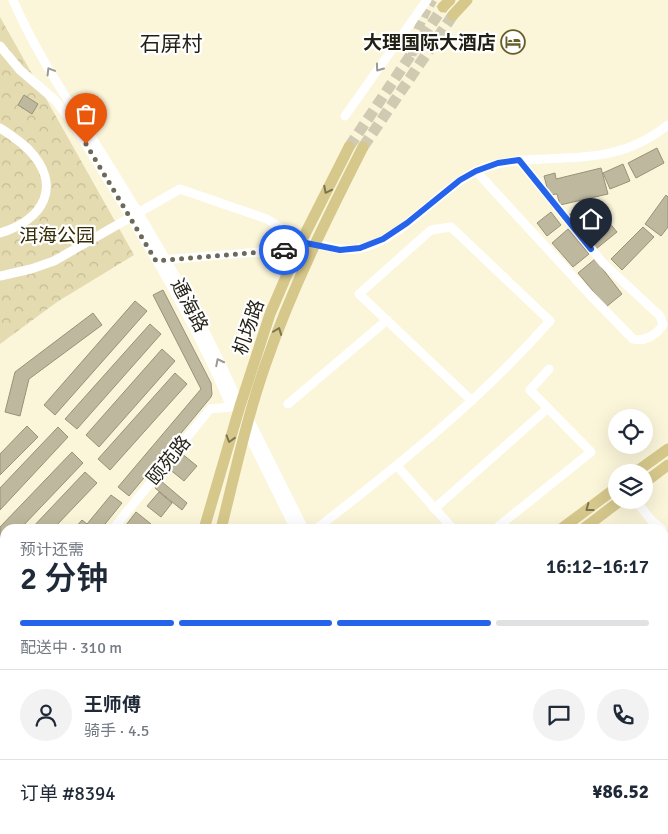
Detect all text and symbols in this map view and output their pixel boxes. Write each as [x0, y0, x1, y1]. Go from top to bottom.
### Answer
hotel icon: 大理国际大酒店 [500, 29, 526, 55]
district label: 石屏村 [140, 31, 203, 57]
place label: 大理国际大酒店 [363, 31, 496, 55]
one-way arrow [376, 62, 385, 72]
one-way arrow [46, 67, 56, 76]
pin [65, 93, 107, 144]
icon: bag [72, 100, 100, 128]
one-way arrow [323, 185, 333, 194]
pin [570, 198, 612, 249]
icon: home [577, 205, 605, 233]
park label: 洱海公园 [19, 224, 95, 248]
courier [259, 225, 309, 275]
icon: car [270, 236, 298, 264]
street label: 通海路 [165, 275, 213, 336]
street label: 机场路 [228, 296, 270, 358]
one-way arrow [272, 327, 282, 336]
one-way arrow [215, 359, 225, 368]
map controls [608, 409, 653, 509]
button: locate [608, 409, 653, 454]
street label: 颐苑路 [142, 431, 196, 490]
one-way arrow [226, 434, 236, 442]
button: layers [608, 464, 653, 509]
one-way arrow [585, 502, 595, 511]
text: 预计还需 [20, 540, 84, 560]
text: 16:12–16:17 [546, 555, 649, 579]
text: 2 分钟 [20, 559, 108, 598]
text: 配送中 · 310 m [20, 638, 122, 658]
button: person [20, 689, 72, 741]
button: chat [533, 689, 585, 741]
button: phone [597, 689, 649, 741]
text: 王师傅 [84, 693, 141, 717]
text: 骑手 · 4.5 [84, 721, 149, 741]
text: ¥86.52 [592, 780, 649, 804]
text: 订单 #8394 [20, 782, 115, 806]

